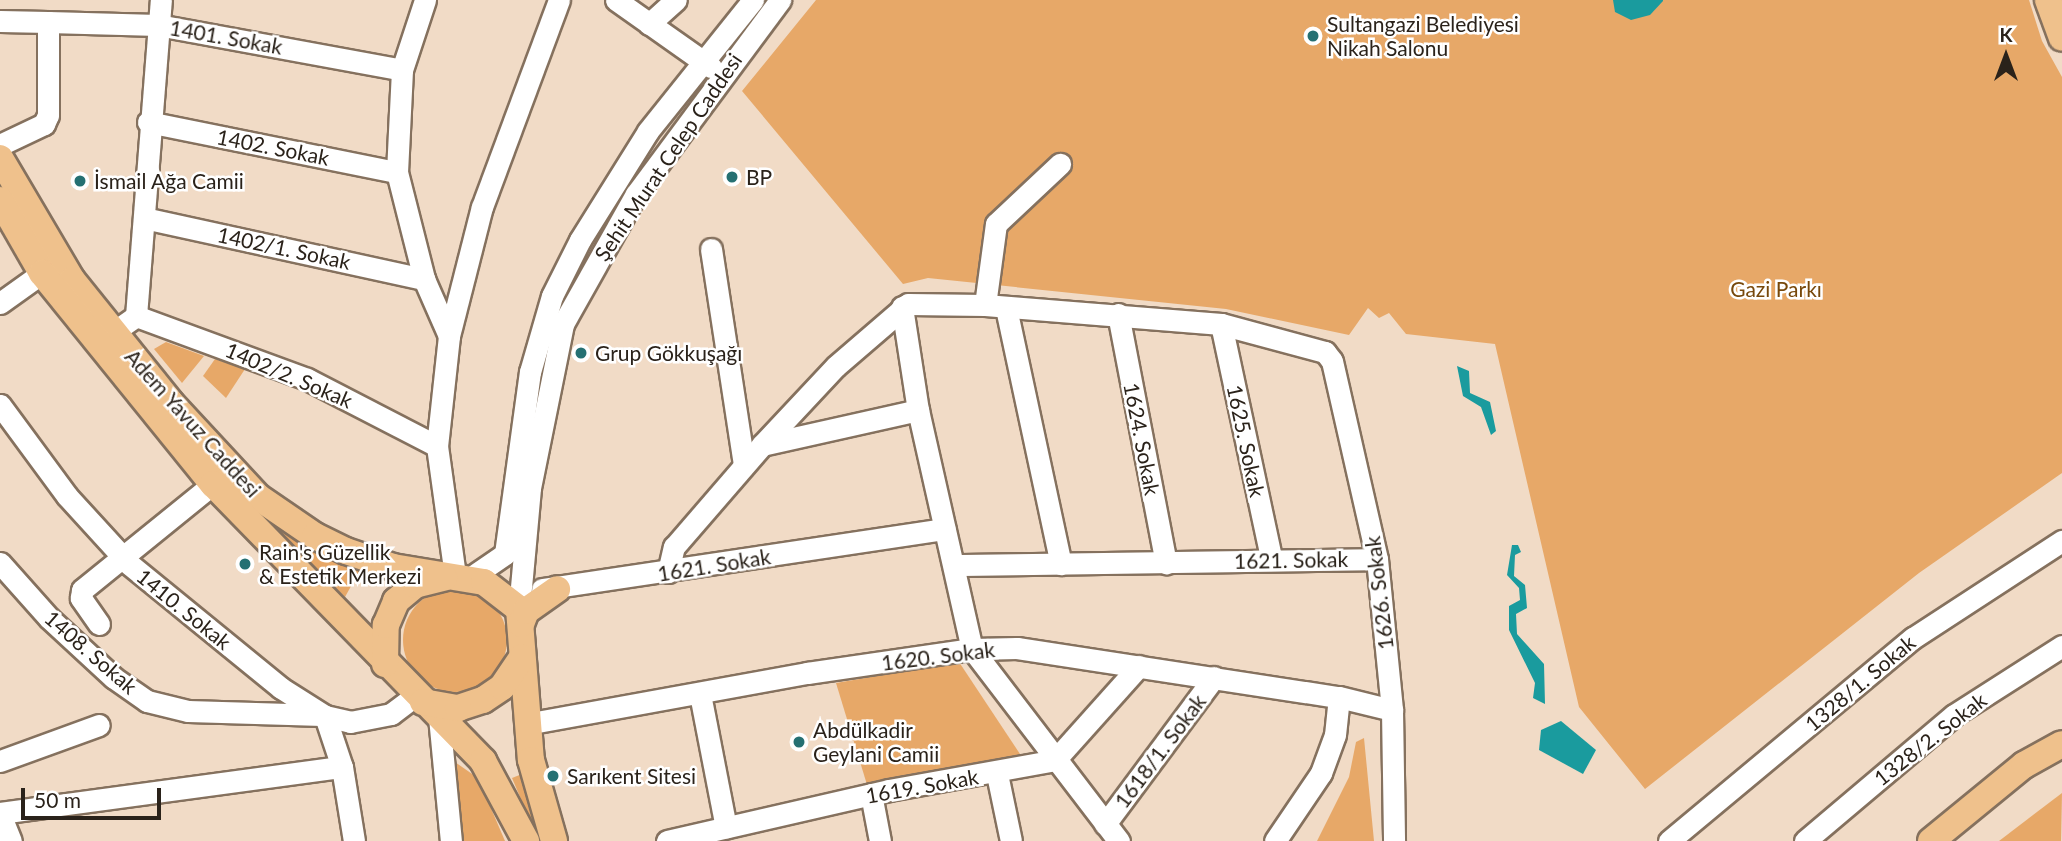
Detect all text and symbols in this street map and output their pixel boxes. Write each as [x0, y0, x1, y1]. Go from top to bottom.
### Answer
place label: Sultangazi Belediyesi Nikah Salonu [1327, 11, 1519, 61]
street label: 1401. Sokak [168, 15, 284, 59]
north arrow [1971, 21, 2041, 91]
text: K [1999, 23, 2013, 46]
marker: Sultangazi Belediyesi Nikah Salonu [1305, 28, 1321, 44]
street label: Şehit Murat Celep Caddesi [589, 48, 747, 266]
street label: 1402. Sokak [215, 124, 331, 170]
place label: BP [746, 164, 772, 190]
place label: İsmail Ağa Camii [94, 168, 245, 194]
marker: BP [724, 169, 740, 185]
marker: İsmail Ağa Camii [72, 173, 88, 189]
street label: 1402/1. Sokak [215, 222, 353, 274]
park label: Gazi Parkı [1730, 276, 1822, 302]
street label: 1402/2. Sokak [222, 337, 356, 413]
place label: Grup Gökkuşağı [595, 340, 742, 366]
street label: Adem Yavuz Caddesi [120, 344, 266, 502]
marker: Grup Gökkuşağı [573, 345, 589, 361]
street label: 1624. Sokak [1119, 381, 1165, 497]
street label: 1625. Sokak [1222, 383, 1270, 499]
street label: 1626. Sokak [1360, 535, 1398, 651]
place label: Rain's Güzellik & Estetik Merkezi [259, 539, 421, 589]
street label: 1621. Sokak [656, 544, 772, 586]
street label: 1621. Sokak [1234, 546, 1348, 574]
marker: Rain's Güzellik & Estetik Merkezi [237, 556, 253, 572]
street label: 1410. Sokak [132, 563, 236, 655]
street label: 1408. Sokak [40, 605, 142, 699]
street label: 1328/1. Sokak [1800, 630, 1920, 736]
street label: 1620. Sokak [880, 637, 996, 675]
street label: 1328/2. Sokak [1869, 687, 1991, 791]
street label: 1618/1. Sokak [1109, 689, 1211, 813]
place label: Abdülkadir Geylani Camii [813, 717, 939, 767]
marker: Abdülkadir Geylani Camii [791, 734, 807, 750]
place label: Sarıkent Sitesi [567, 763, 696, 789]
street label: 1619. Sokak [864, 764, 980, 808]
marker: Sarıkent Sitesi [545, 768, 561, 784]
scale bar [24, 774, 164, 818]
text: 50 m [34, 787, 81, 812]

